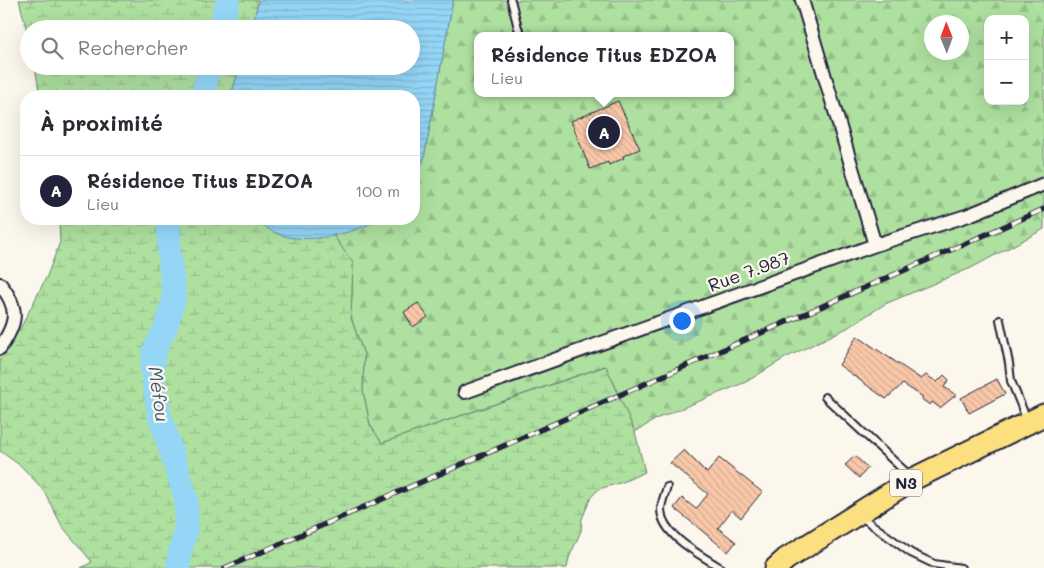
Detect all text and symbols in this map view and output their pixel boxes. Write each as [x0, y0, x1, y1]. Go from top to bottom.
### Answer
north arrow [924, 15, 969, 60]
map controls [984, 15, 1029, 105]
button: + [984, 15, 1029, 60]
search box [20, 20, 420, 75]
popup [474, 32, 734, 97]
icon: search [38, 34, 66, 62]
text: Rechercher [78, 35, 188, 60]
text: Résidence Titus EDZOA [491, 42, 717, 67]
button: − [984, 60, 1029, 105]
text: Lieu [491, 67, 523, 88]
text: À proximité [40, 109, 163, 136]
pin: A [588, 113, 620, 151]
text: Résidence Titus EDZOA [87, 168, 313, 193]
text: A [50, 180, 62, 201]
text: 100 m [355, 180, 400, 201]
text: Lieu [87, 193, 119, 214]
street label: Rue 7.987 [705, 245, 793, 297]
your location [669, 308, 695, 334]
water label: Méfou [143, 364, 176, 423]
road number: N3 [890, 469, 922, 496]

